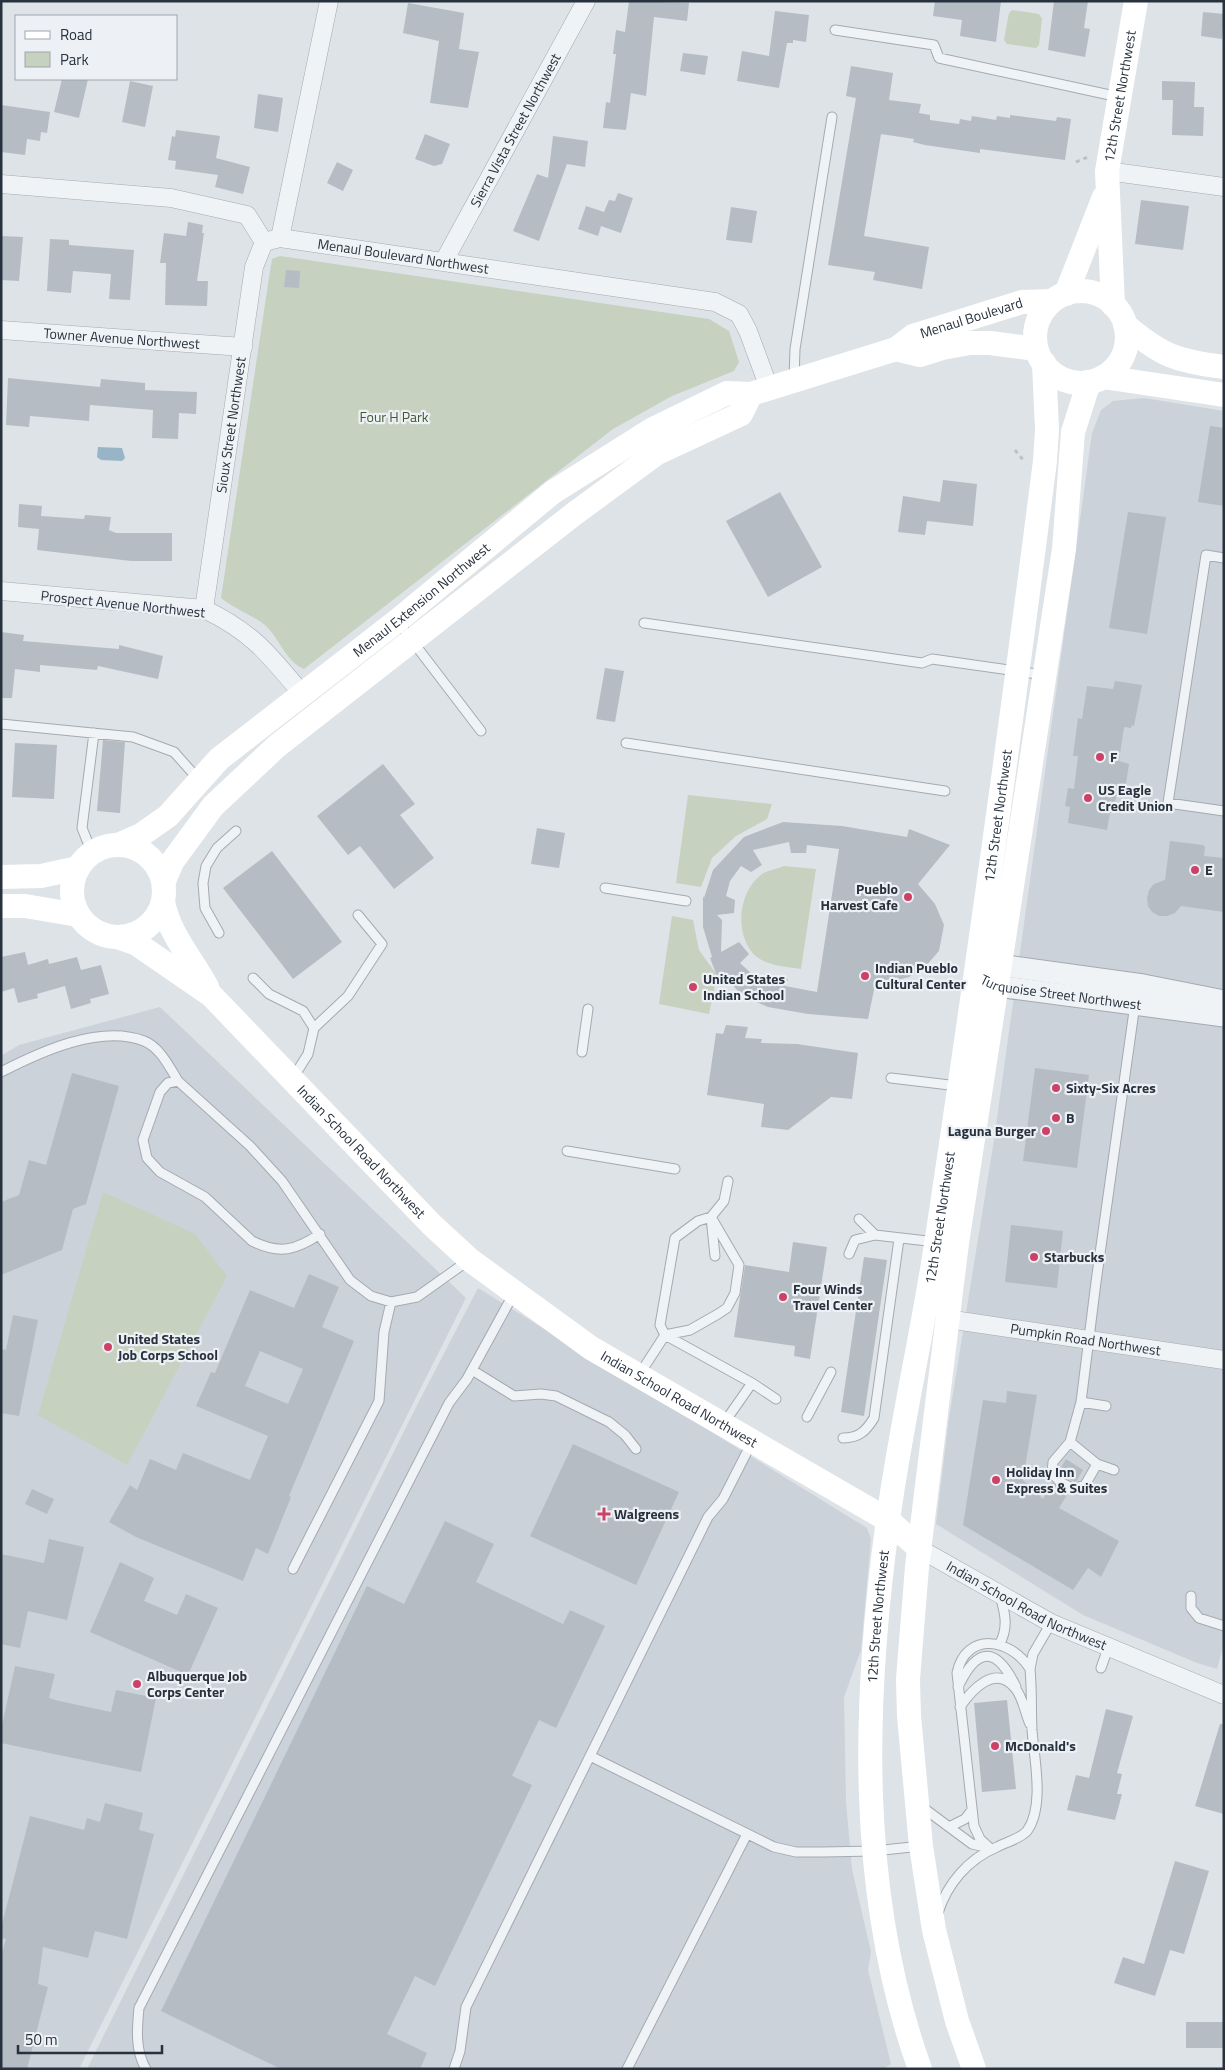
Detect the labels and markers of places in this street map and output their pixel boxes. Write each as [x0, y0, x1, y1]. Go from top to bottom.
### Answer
place label: F [1110, 746, 1118, 767]
marker: F [1094, 751, 1106, 763]
place label: US Eagle Credit Union [1098, 779, 1173, 816]
marker: US Eagle Credit Union [1082, 792, 1094, 804]
place label: E [1205, 859, 1213, 880]
marker: E [1189, 864, 1201, 876]
place label: Pueblo Harvest Cafe [821, 878, 898, 915]
marker: Pueblo Harvest Cafe [902, 891, 914, 903]
place label: Indian Pueblo Cultural Center [875, 957, 966, 994]
place label: United States Indian School [703, 968, 785, 1005]
marker: Indian Pueblo Cultural Center [859, 970, 871, 982]
marker: United States Indian School [687, 981, 699, 993]
place label: Sixty-Six Acres [1066, 1077, 1156, 1098]
marker: Sixty-Six Acres [1050, 1082, 1062, 1094]
place label: B [1066, 1107, 1075, 1128]
marker: B [1050, 1112, 1062, 1124]
place label: Laguna Burger [948, 1120, 1036, 1141]
marker: Laguna Burger [1040, 1125, 1052, 1137]
place label: Starbucks [1044, 1246, 1105, 1267]
marker: Starbucks [1028, 1251, 1040, 1263]
place label: Four Winds Travel Center [793, 1278, 873, 1315]
marker: Four Winds Travel Center [777, 1291, 789, 1303]
place label: United States Job Corps School [118, 1328, 218, 1365]
marker: United States Job Corps School [102, 1341, 114, 1353]
place label: Holiday Inn Express & Suites [1006, 1461, 1108, 1498]
marker: Holiday Inn Express & Suites [990, 1474, 1002, 1486]
place label: Walgreens [614, 1503, 679, 1524]
marker: Walgreens [598, 1508, 610, 1520]
place label: Albuquerque Job Corps Center [147, 1665, 247, 1702]
marker: Albuquerque Job Corps Center [131, 1678, 143, 1690]
place label: McDonald's [1005, 1735, 1076, 1756]
marker: McDonald's [989, 1740, 1001, 1752]

